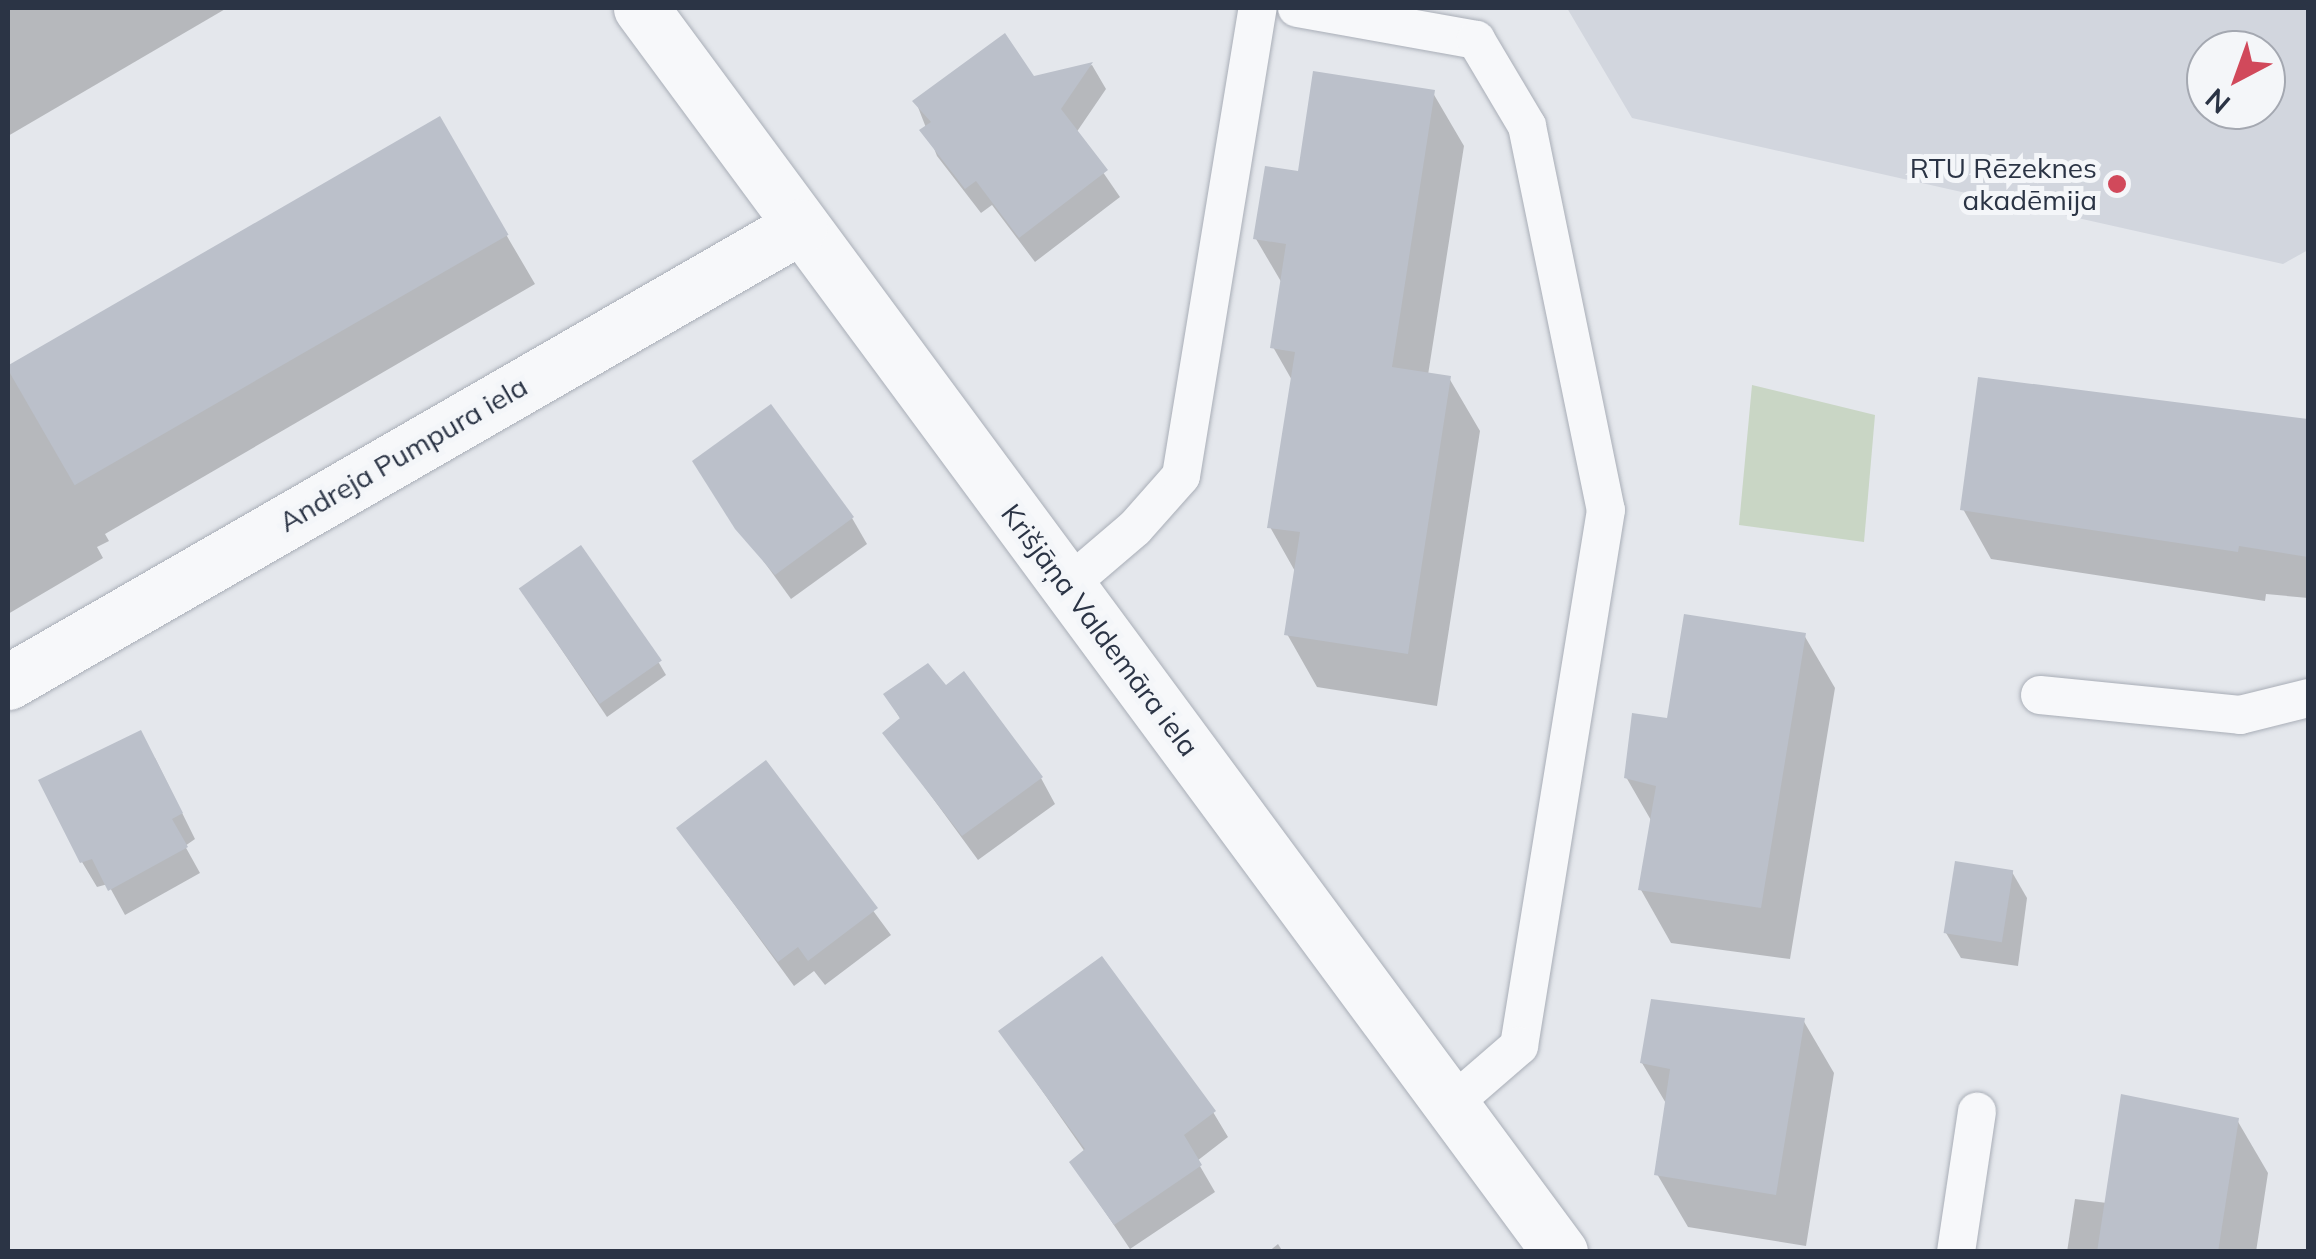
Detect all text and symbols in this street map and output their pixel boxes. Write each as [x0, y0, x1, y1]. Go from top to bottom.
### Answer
north arrow [2186, 30, 2286, 130]
text: N [2198, 81, 2237, 122]
place label: RTU Rēzeknes akadēmija [1910, 151, 2097, 217]
marker: RTU Rēzeknes akadēmija [2106, 173, 2128, 195]
street label: Andreja Pumpura iela [273, 369, 533, 539]
street label: Krišjāņa Valdemāra iela [994, 497, 1206, 763]

